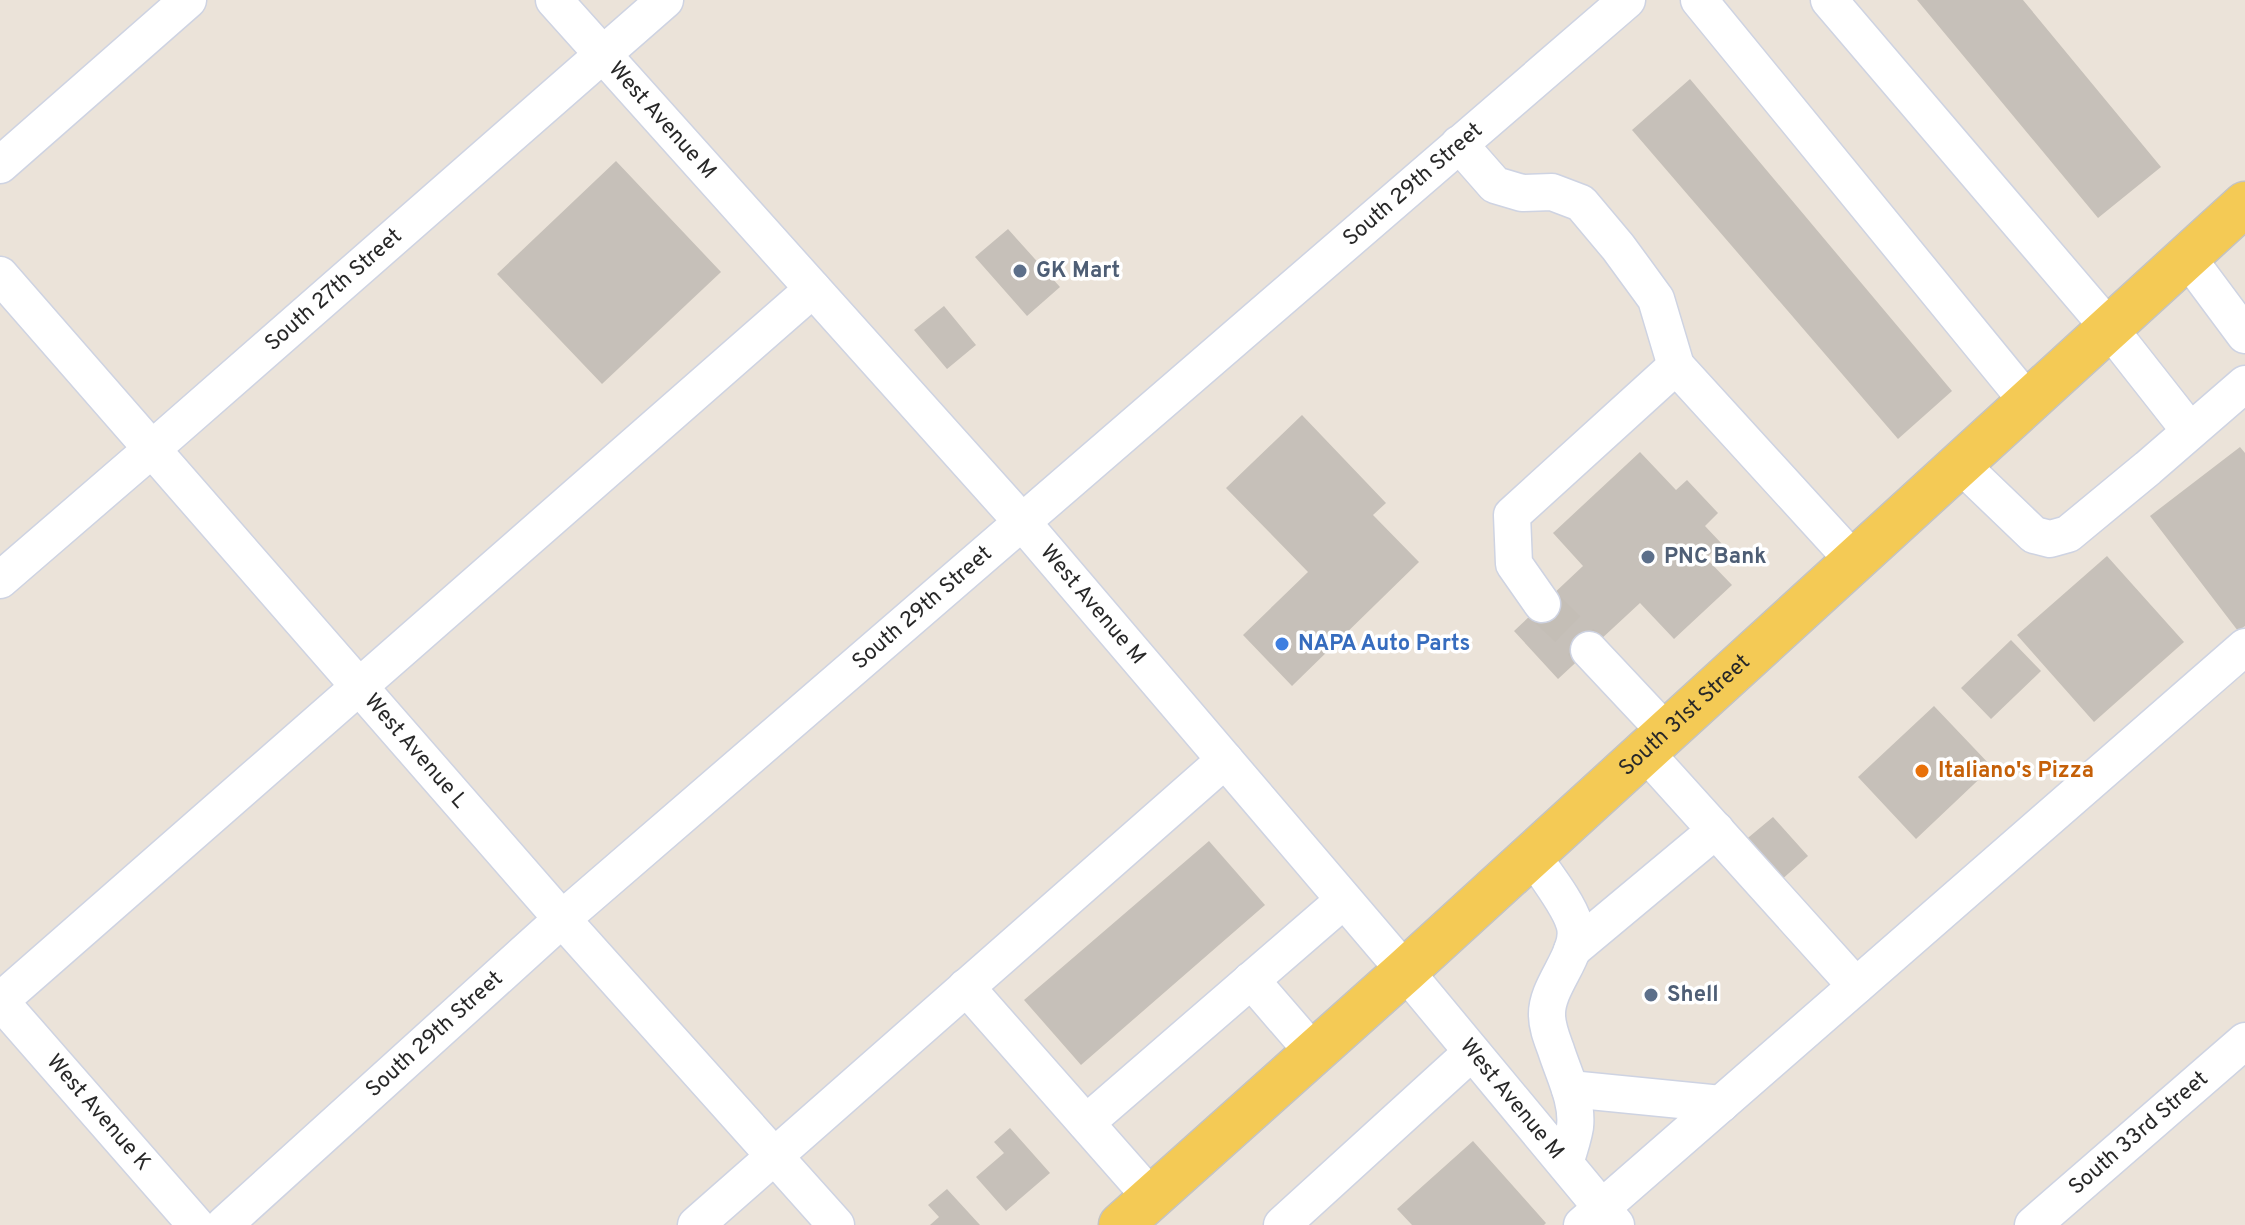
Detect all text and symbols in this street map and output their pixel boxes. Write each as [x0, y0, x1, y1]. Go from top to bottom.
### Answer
street label: West Avenue M [602, 56, 722, 185]
street label: South 29th Street [1338, 117, 1488, 252]
street label: South 27th Street [260, 223, 408, 357]
place label: GK Mart [1036, 258, 1120, 285]
marker: GK Mart [1011, 262, 1029, 280]
street label: West Avenue M [1034, 539, 1151, 670]
street label: South 29th Street [847, 540, 998, 676]
place label: PNC Bank [1664, 544, 1766, 571]
marker: PNC Bank [1639, 548, 1657, 566]
place label: NAPA Auto Parts [1298, 631, 1470, 658]
marker: NAPA Auto Parts [1273, 635, 1291, 653]
street label: South 31st Street [1614, 649, 1756, 782]
street label: West Avenue L [358, 688, 473, 814]
place label: Italiano's Pizza [1938, 758, 2094, 785]
marker: Italiano's Pizza [1913, 762, 1931, 780]
street label: South 29th Street [360, 965, 509, 1103]
place label: Shell [1667, 982, 1719, 1009]
marker: Shell [1642, 986, 1660, 1004]
street label: West Avenue M [1454, 1033, 1570, 1165]
street label: West Avenue K [40, 1049, 156, 1177]
street label: South 33rd Street [2064, 1065, 2214, 1201]

